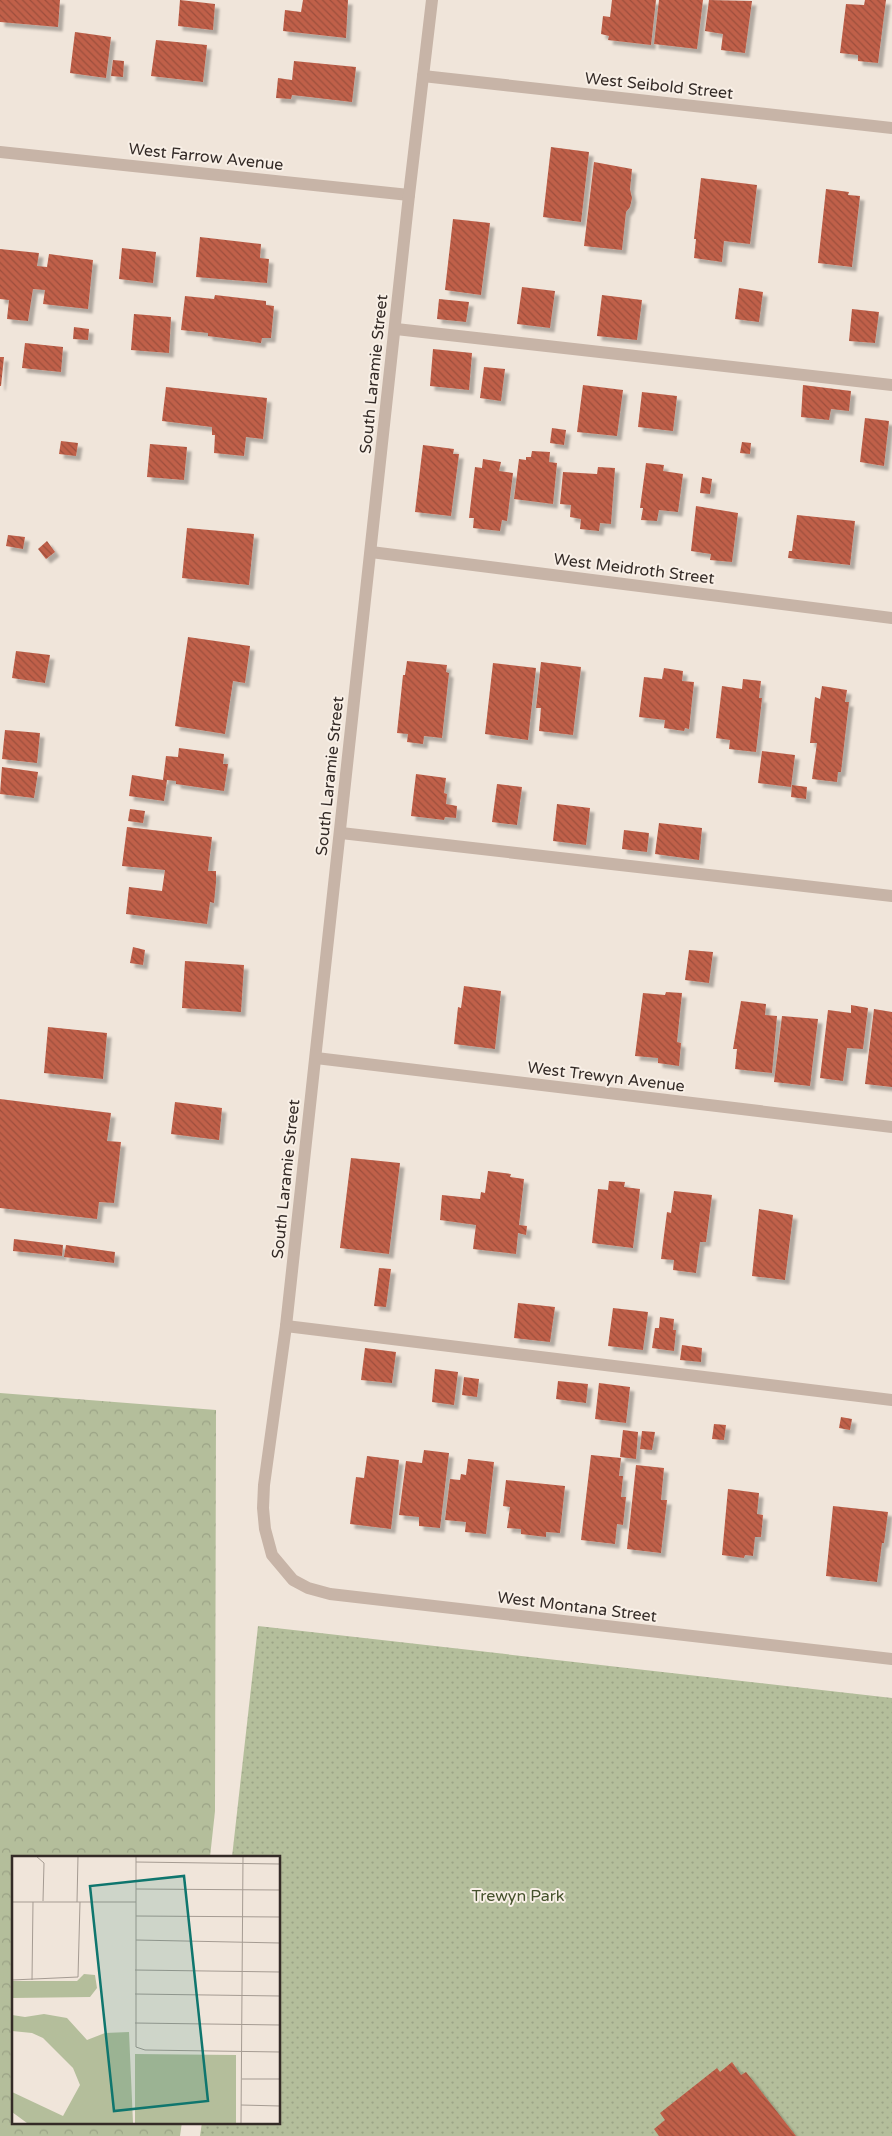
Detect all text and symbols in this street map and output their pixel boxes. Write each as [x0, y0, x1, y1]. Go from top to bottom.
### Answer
street label: West Seibold Street [584, 68, 734, 104]
street label: West Farrow Avenue [128, 139, 284, 175]
street label: South Laramie Street [356, 293, 392, 455]
street label: West Meidroth Street [552, 549, 716, 589]
street label: South Laramie Street [312, 695, 348, 857]
street label: West Trewyn Avenue [526, 1057, 686, 1097]
street label: South Laramie Street [268, 1098, 304, 1260]
street label: West Montana Street [496, 1587, 658, 1627]
inset map [12, 1856, 280, 2124]
park label: Trewyn Park [472, 1886, 565, 1906]

